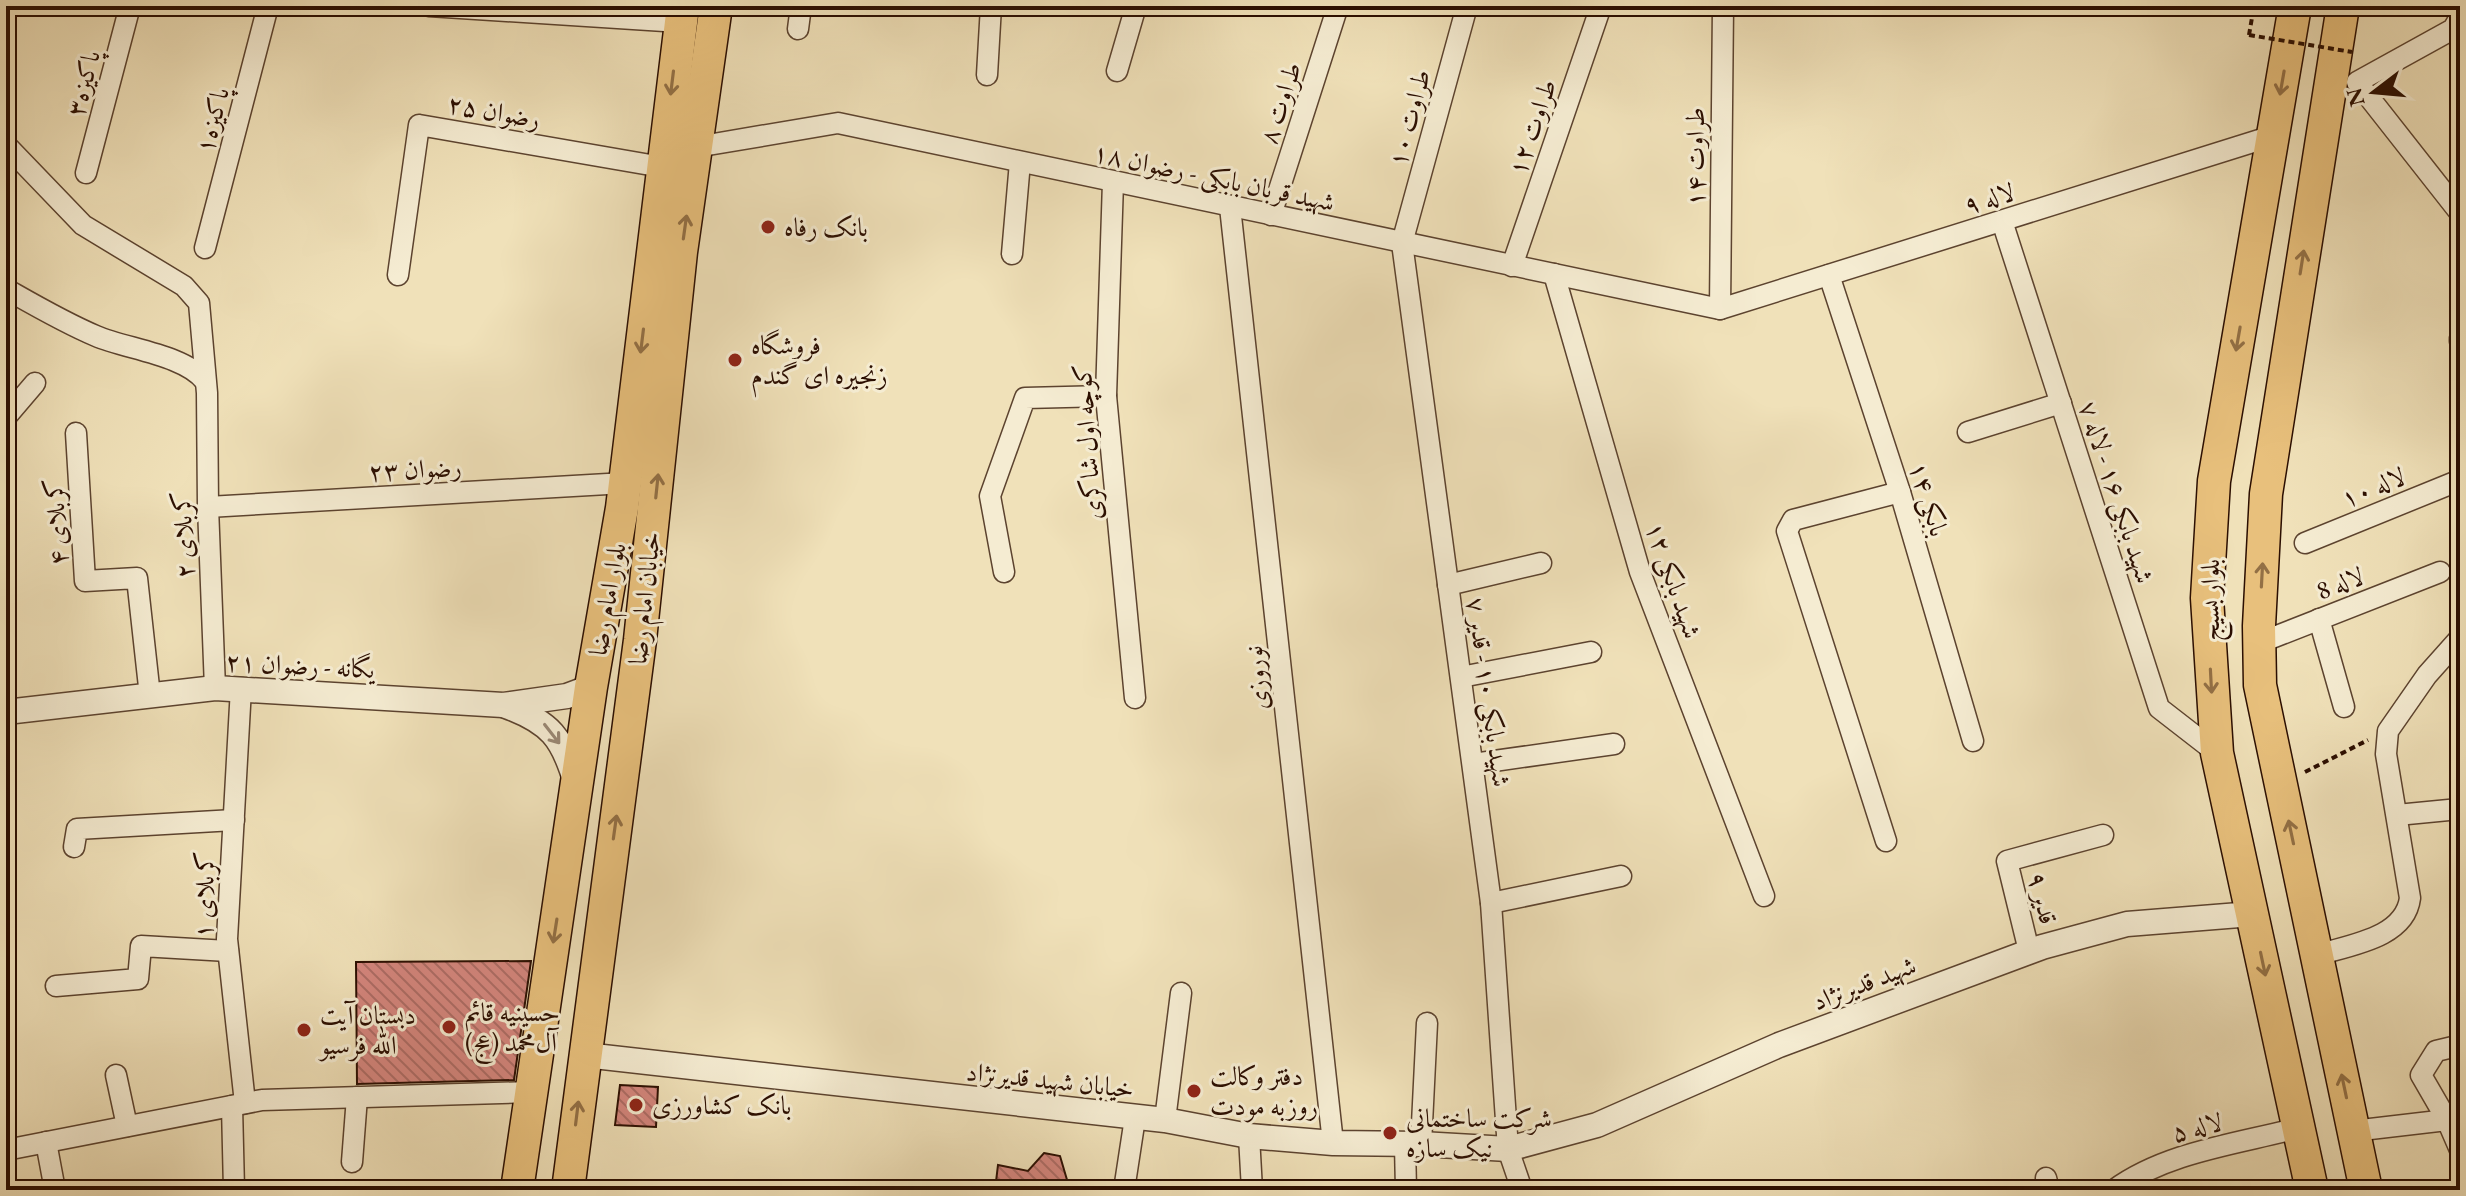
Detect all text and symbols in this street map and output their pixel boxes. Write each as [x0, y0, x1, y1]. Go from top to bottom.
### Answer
street label: پاکیزه۳ [58, 45, 110, 120]
north arrow [2334, 52, 2414, 132]
street label: طراوت ۸ [1251, 58, 1309, 148]
street label: طراوت ۱۰ [1380, 66, 1438, 170]
one-way arrow [665, 69, 680, 96]
one-way arrow [2273, 70, 2288, 95]
street label: طراوت ۱۲ [1500, 74, 1564, 180]
street label: پاکیزه۱ [187, 82, 239, 157]
text: N [2339, 85, 2372, 110]
street label: رضوان ۲۵ [445, 86, 543, 136]
street label: طراوت ۱۴ [1678, 107, 1712, 207]
street label: شهید قربان بابکی - رضوان ۱۸ [1090, 135, 1338, 220]
street label: لاله ۹ [1960, 174, 2018, 222]
place label: بانک رفاه [784, 210, 868, 244]
one-way arrow [678, 215, 693, 240]
marker: بانک رفاه [759, 218, 777, 236]
one-way arrow [2296, 250, 2311, 275]
one-way arrow [2230, 326, 2245, 351]
one-way arrow [634, 328, 649, 354]
place label: فروشگاه زنجیره ای گندم [751, 328, 888, 398]
marker: فروشگاه زنجیره ای گندم [726, 351, 744, 369]
street label: کوچه اول شاکری [1065, 363, 1110, 521]
street label: شهید بابکی ۱۶ - لاله ۷ [2071, 396, 2163, 588]
street label: رضوان ۲۳ [367, 450, 463, 488]
street label: بابکی ۱۴ [1901, 458, 1956, 541]
street label: لاله ۱۰ [2336, 459, 2410, 515]
one-way arrow [649, 473, 664, 500]
street label: کربلای ۴ [37, 478, 75, 566]
street label: کربلای ۲ [164, 491, 202, 579]
street label: شهید بابکی ۱۲ [1637, 517, 1710, 643]
street label: خیابان امام رضا [620, 530, 674, 667]
street label: بلوار امام رضا [580, 540, 640, 659]
street label: لاله 8 [2311, 558, 2369, 608]
street label: بلوار بسیج [2193, 559, 2234, 641]
one-way arrow [2255, 562, 2270, 589]
street label: شهید بابکی ۱۰ - قدیر ۷ [1458, 595, 1519, 789]
street label: یگانه - رضوان ۲۱ [224, 644, 378, 686]
street label: نوروزی [1236, 644, 1276, 712]
one-way arrow [2204, 667, 2219, 694]
one-way arrow [543, 723, 560, 744]
one-way arrow [608, 815, 623, 840]
one-way arrow [2283, 820, 2298, 845]
street label: کربلای ۱ [185, 851, 223, 939]
street label: قدیر ۹ [2020, 868, 2066, 928]
one-way arrow [547, 918, 562, 943]
street label: شهید قدیرنژاد [1807, 948, 1921, 1018]
one-way arrow [2256, 950, 2271, 976]
place label: حسینیه قائم آل‌محمد (عج) [465, 995, 560, 1064]
place label: دبستان آیت الله فرسیو [317, 998, 416, 1062]
marker: حسینیه قائم آل‌محمد (عج) [440, 1018, 458, 1036]
marker: دبستان آیت الله فرسیو [295, 1021, 313, 1039]
street label: خيابان شهيد قديرنژاد [964, 1054, 1136, 1106]
place label: دفتر وکالت روزبه مودت [1210, 1059, 1318, 1123]
one-way arrow [2336, 1074, 2351, 1100]
marker: دفتر وکالت روزبه مودت [1185, 1082, 1203, 1100]
place label: بانک کشاورزی [652, 1088, 791, 1122]
marker: بانک کشاورزی [627, 1096, 645, 1114]
one-way arrow [570, 1100, 585, 1127]
place label: شرکت ساختمانی نیک سازه [1406, 1101, 1552, 1165]
street label: لاله ۵ [2168, 1104, 2226, 1150]
marker: شرکت ساختمانی نیک سازه [1381, 1124, 1399, 1142]

